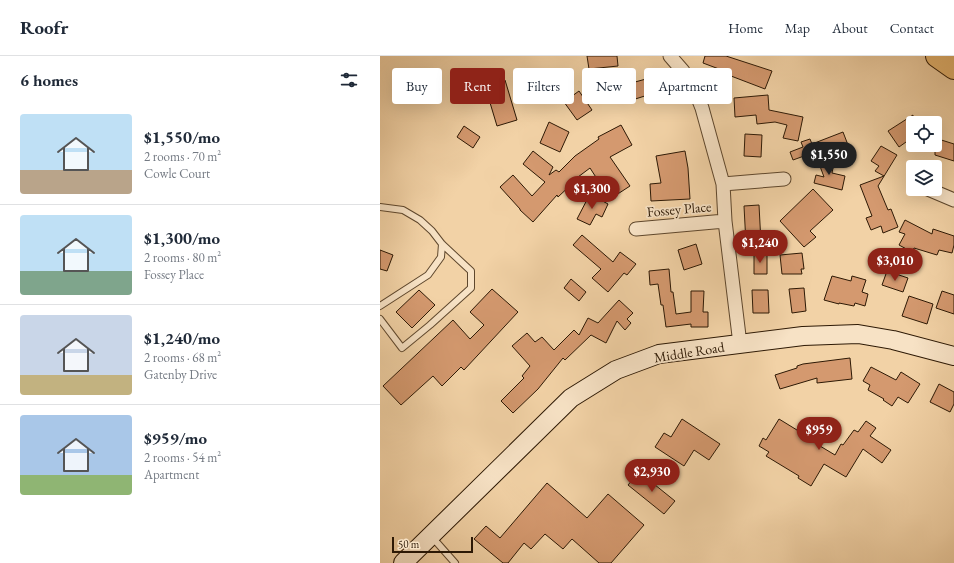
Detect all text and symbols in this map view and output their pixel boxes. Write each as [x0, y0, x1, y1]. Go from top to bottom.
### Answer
text: Roofr [20, 15, 68, 40]
text: Home [728, 19, 763, 37]
text: Map [785, 19, 810, 37]
text: About [832, 19, 868, 37]
text: Contact [890, 19, 934, 37]
chip: Buy [392, 68, 442, 104]
chip: Rent [450, 68, 505, 104]
chip: Filters [513, 68, 574, 104]
chip: New [582, 68, 636, 104]
chip: Apartment [644, 68, 732, 104]
text: 6 homes [20, 69, 78, 91]
icon: filters [338, 69, 360, 91]
map controls [906, 116, 942, 196]
button: locate [906, 116, 942, 152]
text: $1,550/mo [144, 126, 220, 148]
icon: home [52, 130, 100, 178]
pin: $1,550 [796, 142, 862, 176]
text: $1,550 [811, 146, 847, 163]
text: 2 rooms · 70 m² [144, 148, 221, 165]
button: layers [906, 160, 942, 196]
text: Cowle Court [144, 165, 210, 182]
pin: $1,300 [559, 176, 625, 210]
text: $1,300 [574, 180, 610, 197]
street label: Fossey Place [646, 197, 713, 221]
text: $1,300/mo [144, 227, 220, 249]
pin: $1,240 [727, 230, 793, 264]
icon: home [52, 231, 100, 279]
text: $1,240 [742, 234, 778, 251]
pin: $3,010 [862, 248, 928, 282]
text: 2 rooms · 80 m² [144, 249, 221, 266]
text: $3,010 [877, 252, 913, 269]
text: Fossey Place [144, 266, 204, 283]
text: $1,240/mo [144, 327, 220, 349]
icon: home [52, 331, 100, 379]
street label: Middle Road [652, 337, 726, 366]
text: 2 rooms · 68 m² [144, 349, 221, 366]
text: Gatenby Drive [144, 366, 217, 383]
pin: $959 [795, 417, 843, 451]
text: $959 [806, 421, 832, 438]
text: $959/mo [144, 427, 207, 449]
icon: home [52, 431, 100, 479]
text: 2 rooms · 54 m² [144, 449, 221, 466]
pin: $2,930 [619, 459, 685, 493]
text: $2,930 [634, 463, 670, 480]
text: Apartment [144, 466, 199, 483]
scale bar [392, 535, 473, 554]
text: 50 m [398, 537, 419, 551]

